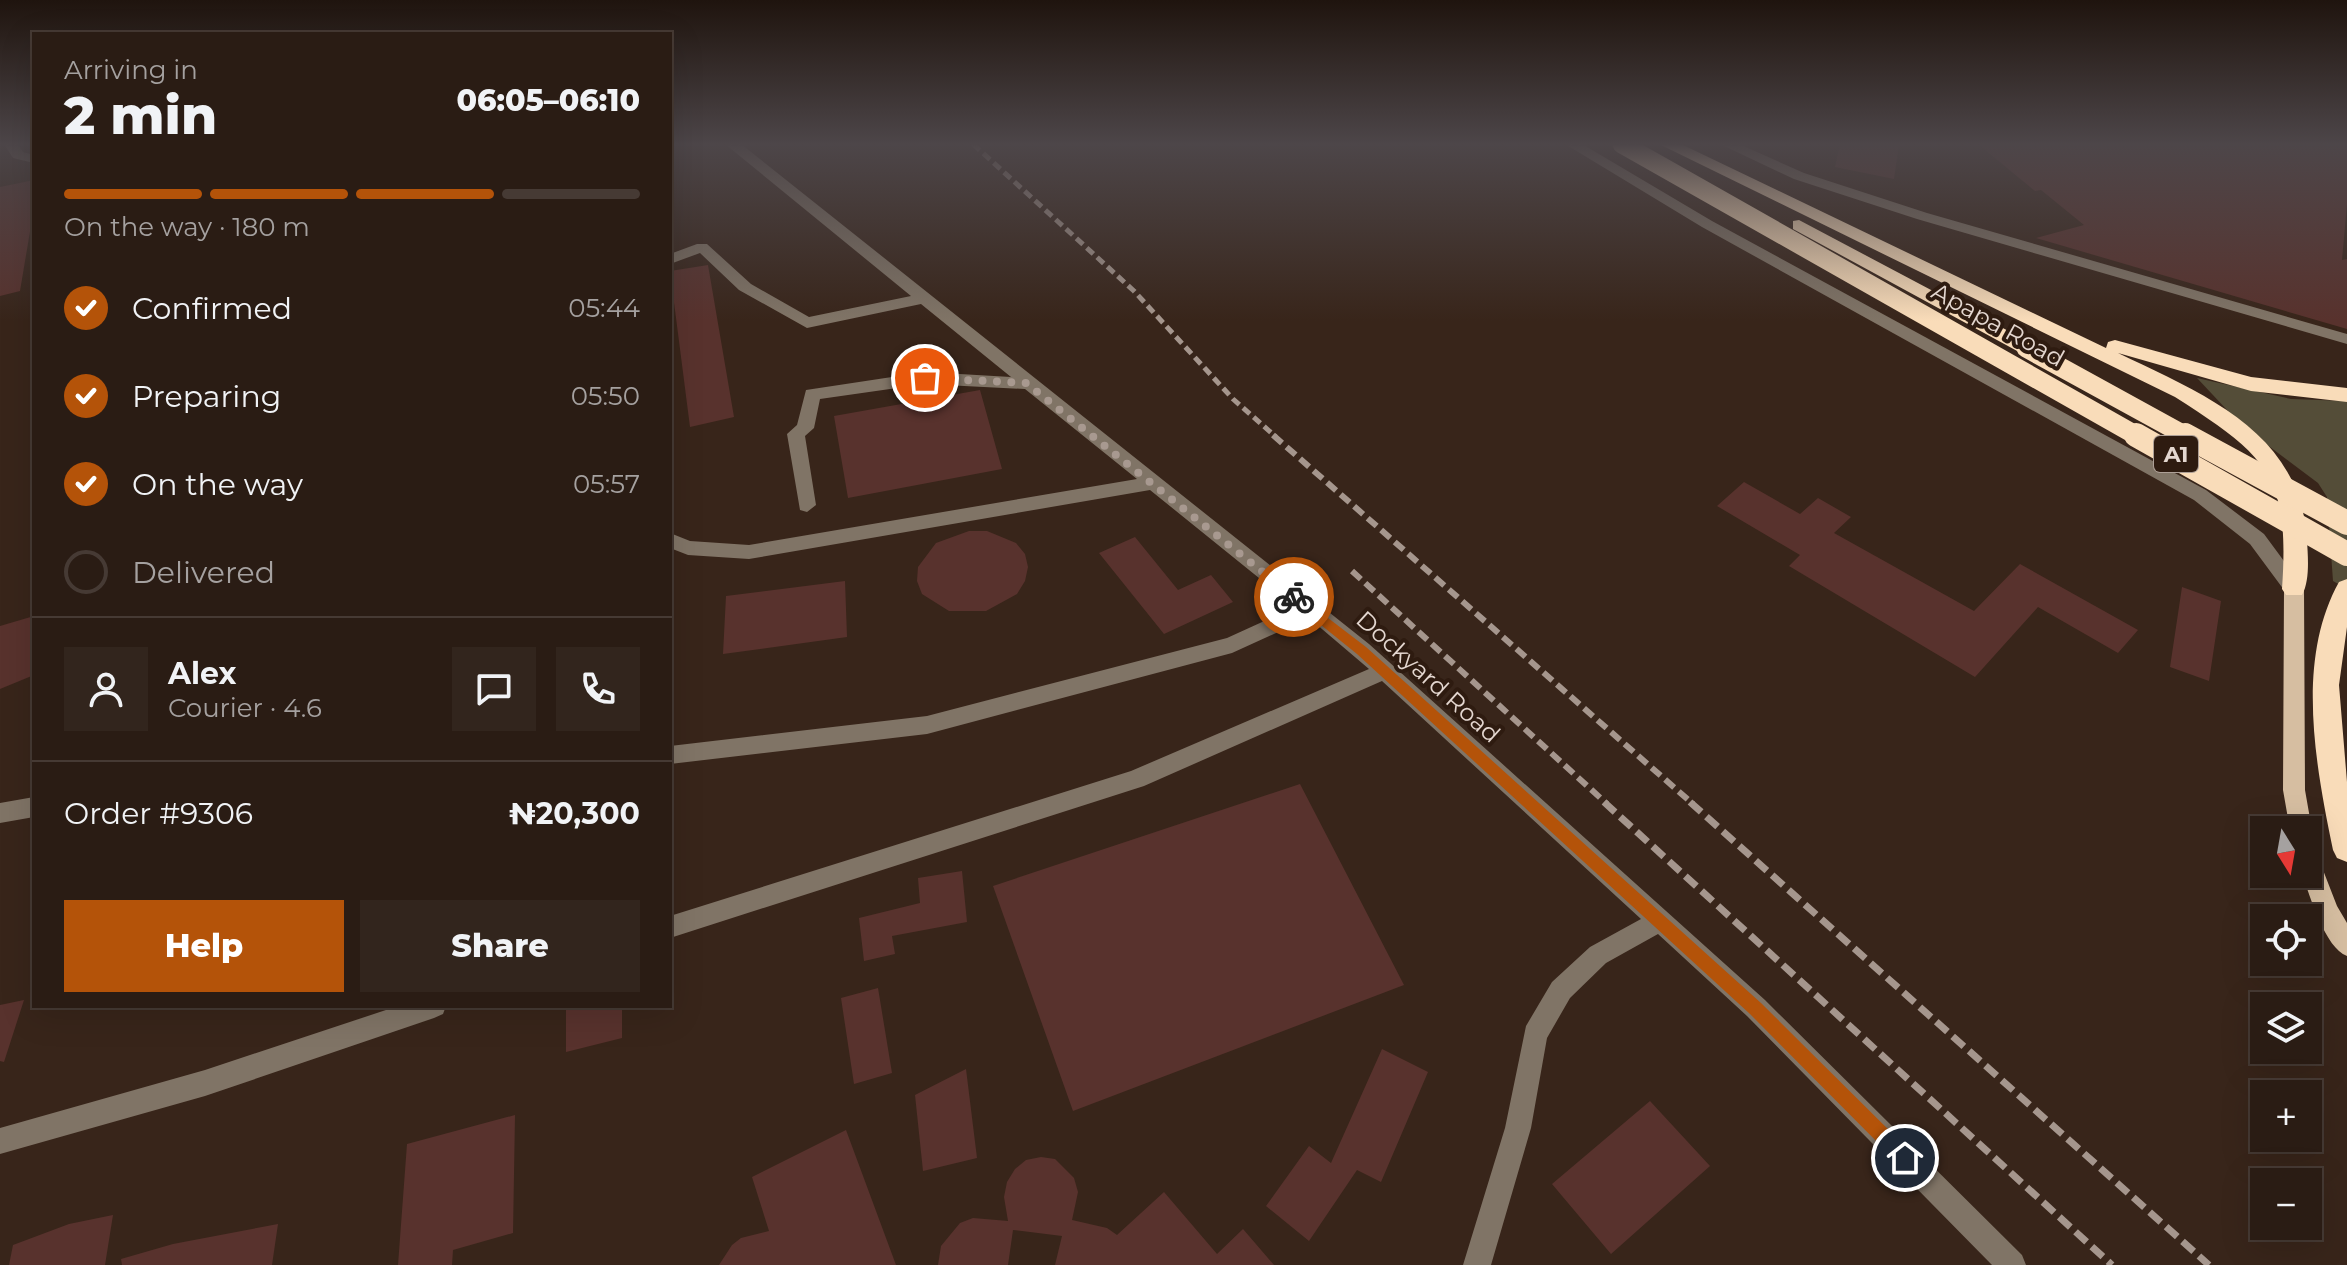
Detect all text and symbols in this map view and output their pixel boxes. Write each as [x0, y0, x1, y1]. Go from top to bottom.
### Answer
text: Arriving in [64, 54, 198, 86]
text: 06:05–06:10 [456, 82, 640, 119]
text: 2 min [64, 84, 217, 147]
text: On the way · 180 m [64, 211, 310, 243]
street label: Apapa Road [1927, 276, 2070, 373]
icon: check [64, 286, 108, 330]
text: Confirmed [132, 290, 292, 327]
text: 05:44 [568, 292, 640, 324]
pin [891, 344, 959, 412]
icon: bag [903, 356, 947, 400]
icon: check [64, 374, 108, 418]
text: Preparing [132, 378, 281, 415]
text: 05:50 [571, 380, 640, 412]
road number: A1 [2154, 436, 2198, 472]
icon: check [64, 462, 108, 506]
text: On the way [132, 466, 303, 503]
text: 05:57 [573, 468, 640, 500]
text: Delivered [132, 554, 275, 591]
courier [1254, 557, 1334, 637]
icon: bike [1272, 575, 1316, 619]
street label: Dockyard Road [1351, 605, 1506, 749]
button: person [64, 647, 148, 731]
button: chat [452, 647, 536, 731]
button: phone [556, 647, 640, 731]
text: Alex [168, 655, 236, 692]
text: Courier · 4.6 [168, 692, 322, 724]
text: Order #9306 [64, 795, 253, 832]
text: ₦20,300 [509, 795, 640, 832]
north arrow [2250, 816, 2322, 888]
map controls [2250, 816, 2322, 1240]
button: Help [64, 900, 344, 992]
button: Share [360, 900, 640, 992]
button: locate [2250, 904, 2322, 976]
button: layers [2250, 992, 2322, 1064]
button: + [2250, 1080, 2322, 1152]
pin [1871, 1124, 1939, 1192]
icon: home [1883, 1136, 1927, 1180]
button: − [2250, 1168, 2322, 1240]

